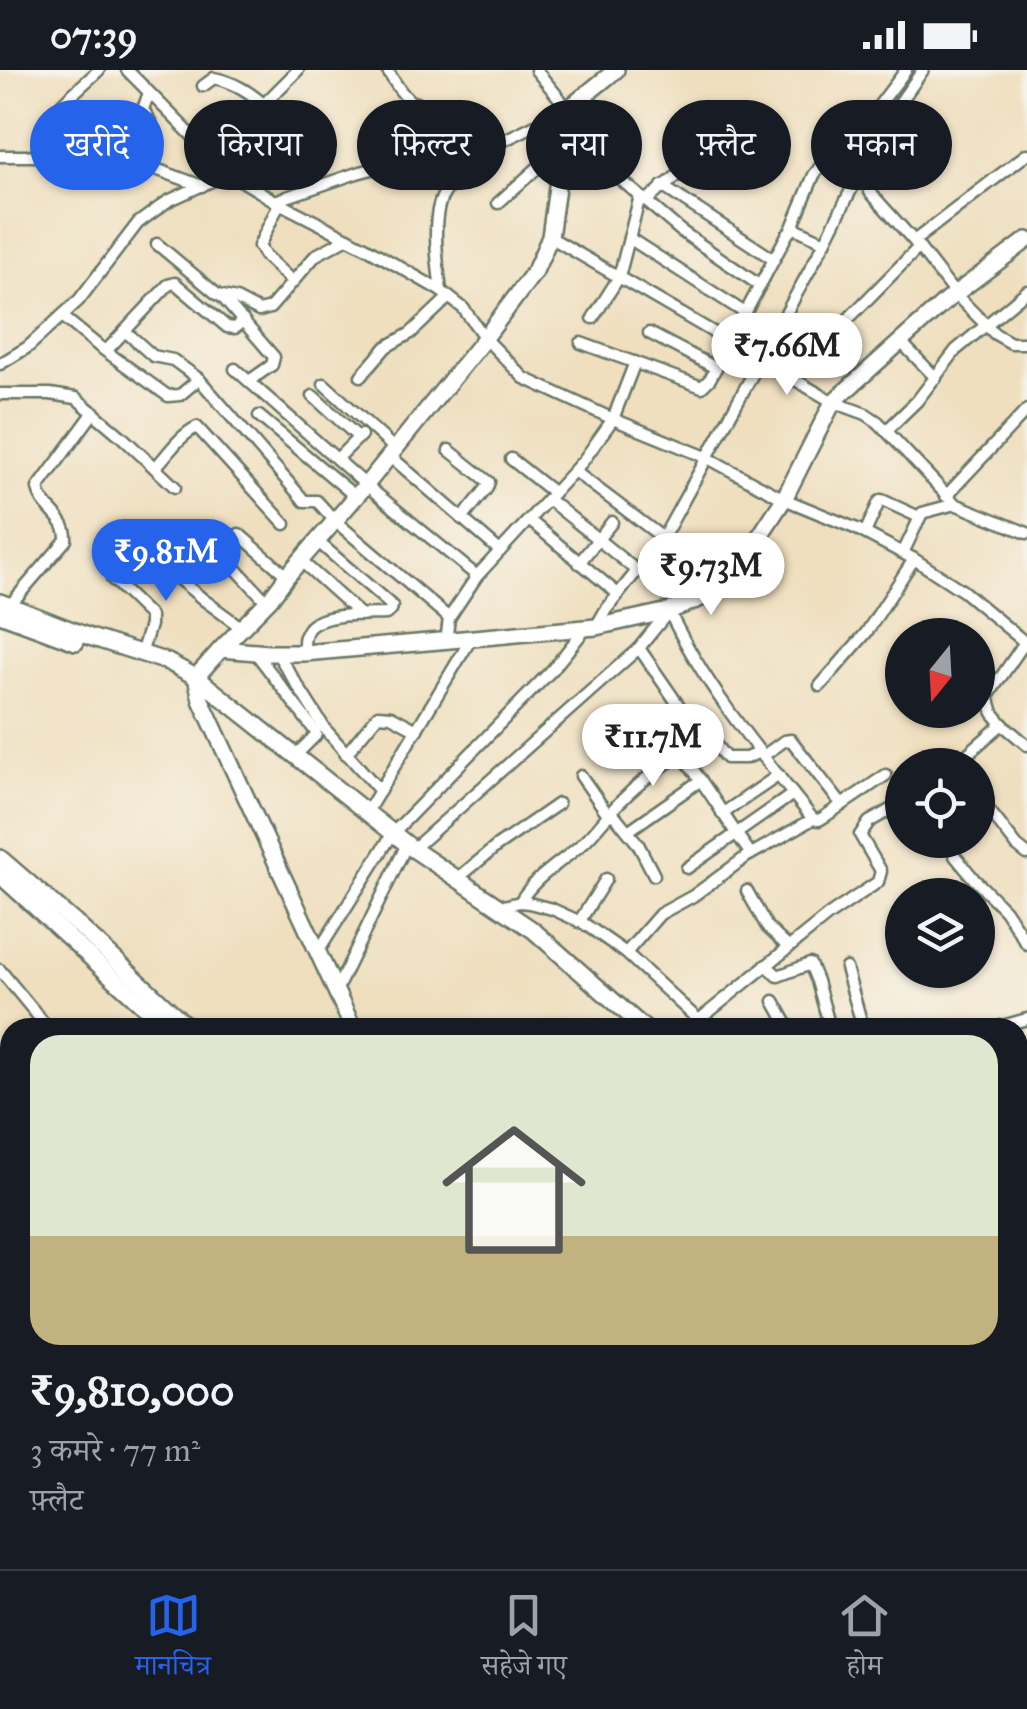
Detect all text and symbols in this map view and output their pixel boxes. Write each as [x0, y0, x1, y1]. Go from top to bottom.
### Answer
text: 07:39 [50, 12, 138, 58]
chip: खरीदें [30, 100, 164, 190]
chip: किराया [184, 100, 337, 190]
chip: फ़िल्टर [357, 100, 506, 190]
chip: नया [526, 100, 642, 190]
chip: फ़्लैट [662, 100, 791, 190]
chip: मकान [811, 100, 952, 190]
pin: ₹7.66M [706, 313, 868, 398]
text: ₹7.66M [733, 326, 841, 365]
pin: ₹9.81M [85, 519, 247, 604]
text: ₹9.81M [114, 532, 218, 571]
pin: ₹9.73M [630, 533, 792, 618]
text: ₹9.73M [660, 546, 762, 585]
north arrow [885, 618, 995, 728]
map controls [885, 618, 995, 988]
pin: ₹11.7M [572, 704, 734, 789]
text: ₹11.7M [604, 717, 702, 756]
button: locate [885, 748, 995, 858]
button: layers [885, 878, 995, 988]
icon: home [424, 1100, 604, 1280]
text: ₹9,810,000 [30, 1365, 235, 1417]
text: 3 कमरे · 77 m² [30, 1431, 200, 1470]
text: फ़्लैट [30, 1481, 83, 1520]
tab: मानचित्र [135, 1588, 211, 1693]
tab: सहेजे गए [481, 1588, 567, 1693]
tab: होम [837, 1588, 892, 1693]

